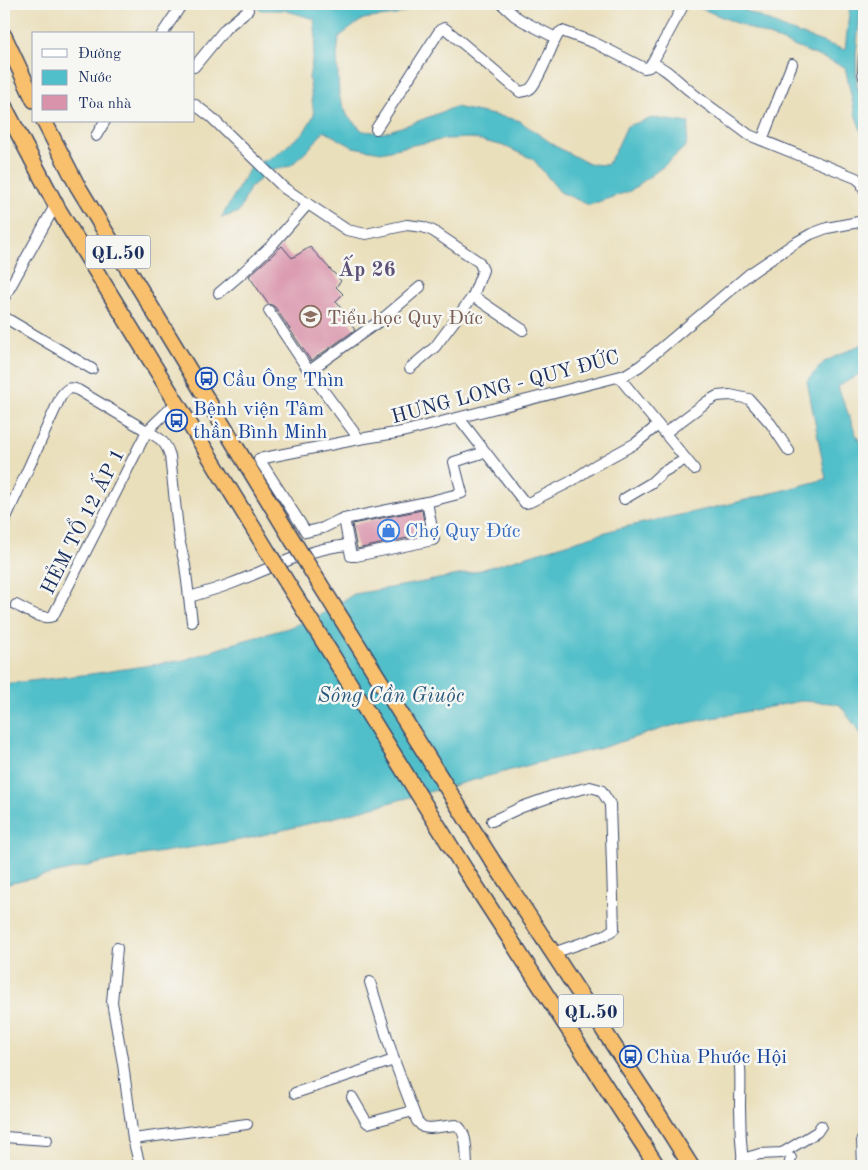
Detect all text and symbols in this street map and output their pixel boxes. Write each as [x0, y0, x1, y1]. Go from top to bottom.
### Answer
legend [32, 32, 195, 122]
text: Đường [78, 47, 121, 62]
text: Nước [78, 71, 112, 86]
text: Tòa nhà [78, 97, 132, 112]
road number: QL.50 [86, 236, 150, 268]
district label: Ấp 26 [338, 254, 396, 281]
school or university icon: Tiểu học Quy Đức [299, 305, 323, 329]
place label: Tiểu học Quy Đức [327, 308, 483, 329]
street label: HƯNG LONG - QUY ĐỨC [388, 344, 622, 428]
bus stop icon: Cầu Ông Thìn [194, 367, 218, 391]
place label: Cầu Ông Thìn [222, 368, 344, 391]
place label: Bệnh viện Tâm thần Bình Minh [193, 400, 328, 443]
bus stop icon: Bệnh viện Tâm thần Bình Minh [165, 408, 189, 432]
street label: HẺM TỔ 12 ẤP 1 [33, 443, 129, 598]
shop icon: Chợ Quy Đức [377, 518, 401, 542]
place label: Chợ Quy Đức [405, 522, 521, 542]
water label: Sông Cần Giuộc [317, 684, 465, 707]
road number: QL.50 [558, 994, 624, 1028]
bus stop icon: Chùa Phước Hội [618, 1044, 642, 1068]
place label: Chùa Phước Hội [646, 1048, 787, 1068]

